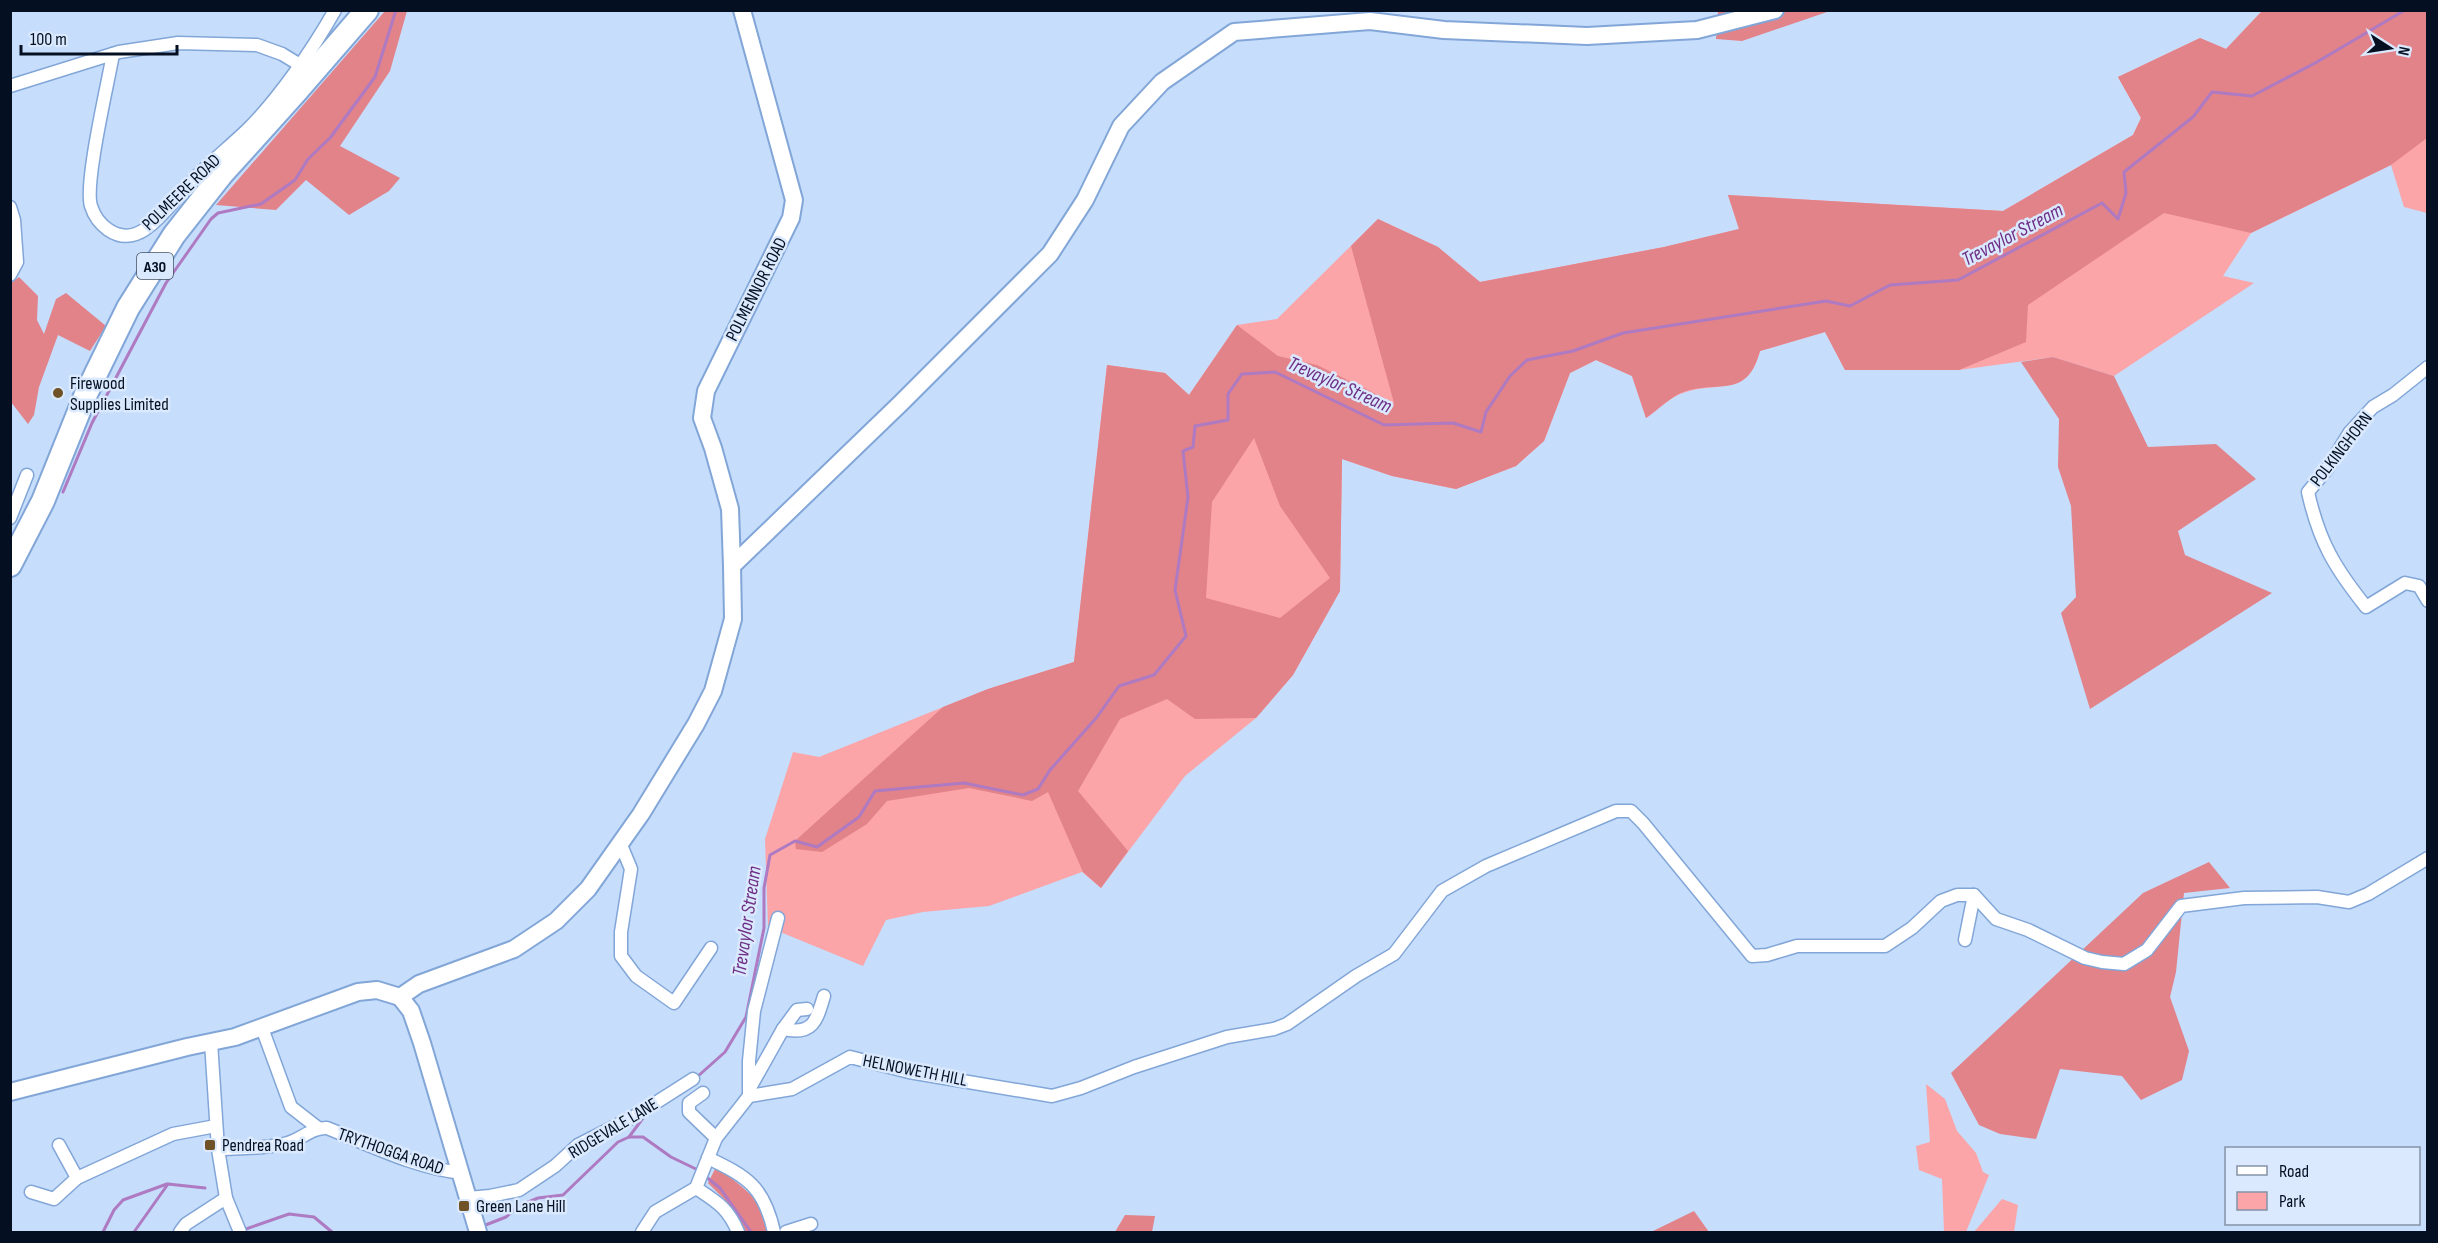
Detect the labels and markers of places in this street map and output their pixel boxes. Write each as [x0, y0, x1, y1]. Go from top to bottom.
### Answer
place label: Firewood Supplies Limited [70, 373, 169, 415]
marker: Firewood Supplies Limited [51, 386, 65, 400]
place label: Pendrea Road [222, 1135, 304, 1156]
marker: Pendrea Road [203, 1138, 217, 1152]
place label: Green Lane Hill [476, 1196, 566, 1217]
marker: Green Lane Hill [457, 1199, 471, 1213]

